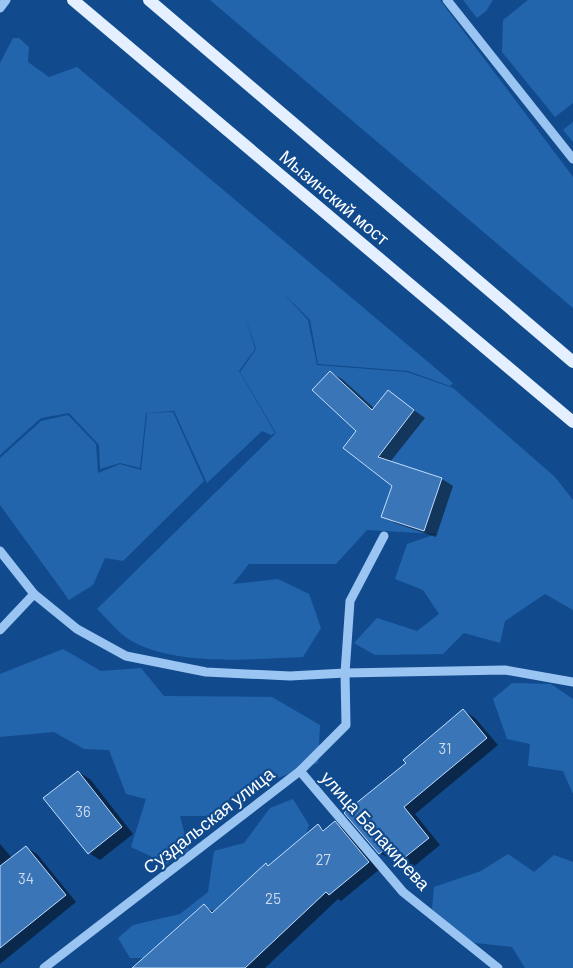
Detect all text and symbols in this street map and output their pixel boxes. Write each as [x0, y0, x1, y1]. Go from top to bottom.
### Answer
street label: Мызинский мост [275, 145, 394, 250]
house number: 31 [439, 739, 451, 757]
street label: Суздальская улица [138, 762, 279, 878]
street label: улица Балакирева [316, 766, 436, 895]
house number: 36 [75, 802, 91, 820]
house number: 27 [315, 850, 331, 868]
house number: 34 [18, 869, 34, 887]
house number: 25 [265, 889, 281, 907]

